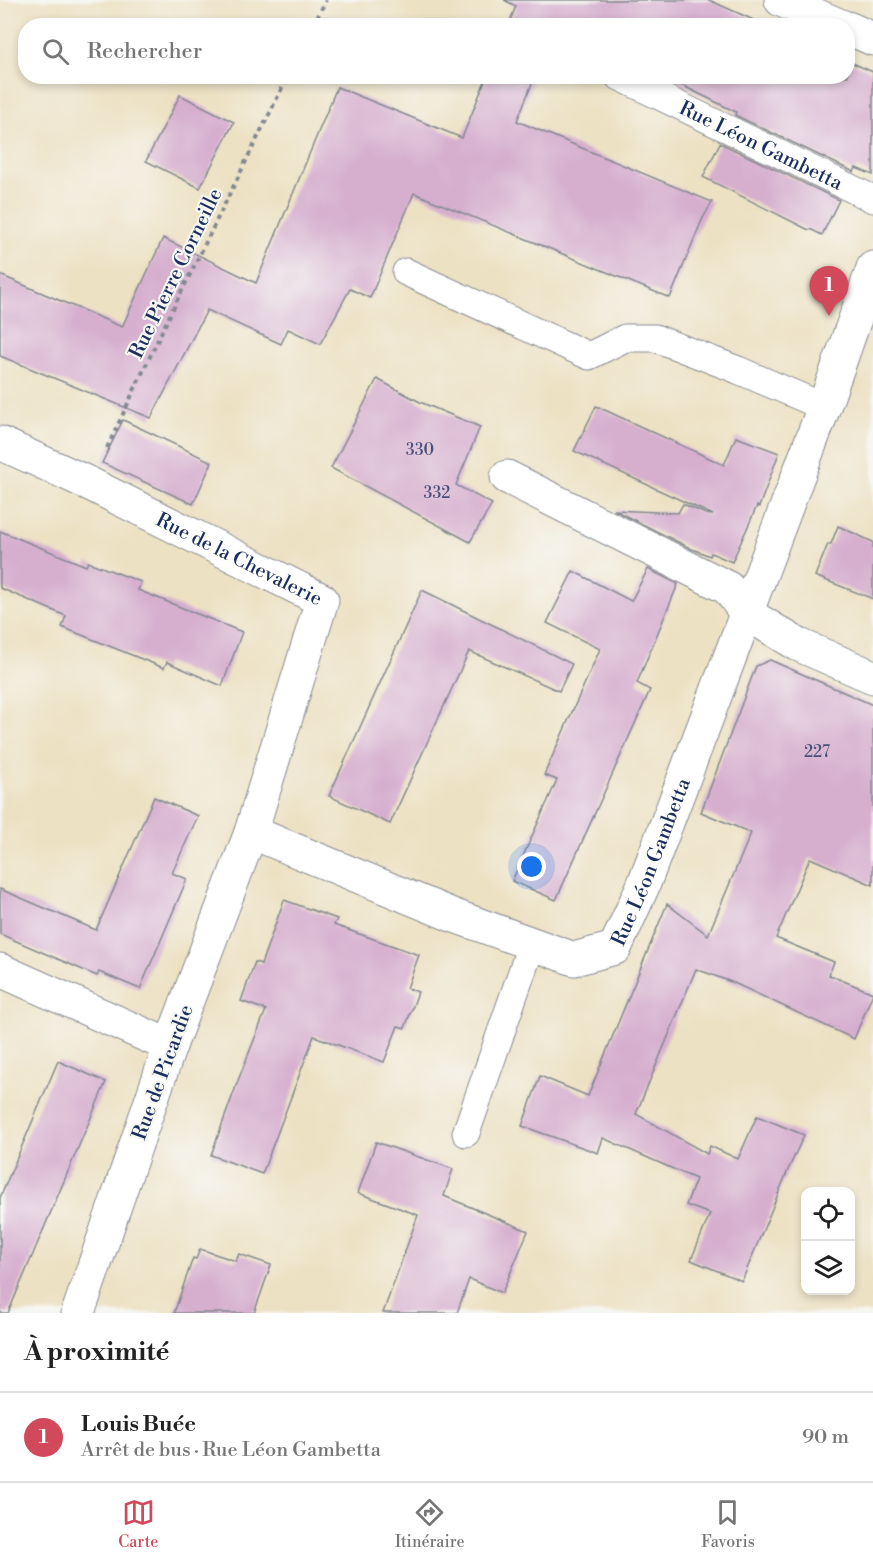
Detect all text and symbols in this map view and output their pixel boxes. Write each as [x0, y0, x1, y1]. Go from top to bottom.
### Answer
search box [18, 18, 855, 84]
icon: search [39, 35, 72, 68]
text: Rechercher [87, 38, 202, 65]
street label: Rue Léon Gambetta [675, 96, 847, 197]
street label: Rue Pierre Corneille [124, 185, 228, 363]
pin: 1 [810, 266, 848, 316]
house number: 330 [406, 440, 434, 460]
house number: 332 [424, 483, 450, 503]
street label: Rue de la Chevalerie [151, 508, 326, 612]
house number: 227 [804, 742, 830, 762]
street label: Rue Léon Gambetta [607, 774, 697, 950]
your location [517, 852, 546, 881]
street label: Rue de Picardie [127, 1001, 199, 1144]
map controls [801, 1187, 855, 1295]
button: locate [801, 1187, 855, 1241]
button: layers [801, 1241, 855, 1295]
text: À proximité [24, 1336, 169, 1368]
text: Louis Buée [81, 1411, 196, 1438]
text: 1 [39, 1425, 48, 1450]
text: 90 m [802, 1425, 849, 1450]
text: Arrêt de bus · Rue Léon Gambetta [81, 1438, 381, 1463]
tab: Carte [118, 1496, 158, 1552]
tab: Itinéraire [395, 1496, 465, 1552]
tab: Favoris [701, 1496, 755, 1552]

